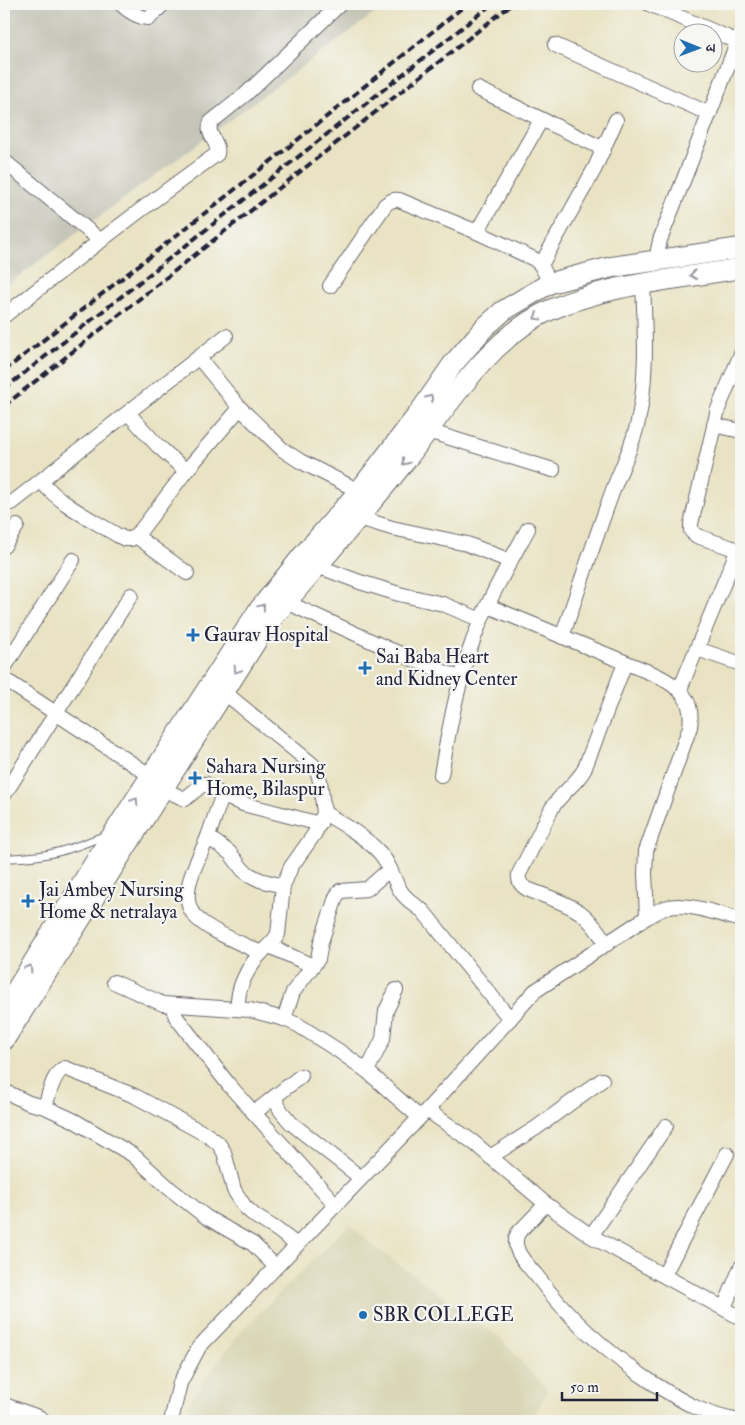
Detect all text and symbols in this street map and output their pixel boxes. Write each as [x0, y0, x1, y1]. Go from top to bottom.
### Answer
north arrow [672, 22, 722, 72]
text: उ [702, 44, 719, 53]
one-way arrow [689, 269, 697, 279]
one-way arrow [533, 311, 542, 321]
one-way arrow [424, 394, 433, 404]
one-way arrow [402, 456, 410, 465]
one-way arrow [256, 603, 265, 612]
place label: Gaurav Hospital [204, 623, 329, 648]
marker: Gaurav Hospital [186, 628, 200, 642]
place label: Sai Baba Heart and Kidney Center [376, 645, 517, 691]
marker: Sai Baba Heart and Kidney Center [358, 661, 372, 675]
one-way arrow [234, 665, 244, 674]
place label: Sahara Nursing Home, Bilaspur [206, 755, 326, 802]
marker: Sahara Nursing Home, Bilaspur [188, 771, 202, 785]
one-way arrow [129, 797, 138, 807]
place label: Jai Ambey Nursing Home & netralaya [38, 878, 184, 924]
marker: Jai Ambey Nursing Home & netralaya [21, 894, 35, 908]
one-way arrow [23, 965, 33, 974]
place label: SBR COLLEGE [373, 1303, 514, 1327]
marker: SBR COLLEGE [357, 1309, 369, 1321]
scale bar [562, 1370, 658, 1402]
text: 50 m [570, 1378, 599, 1397]

